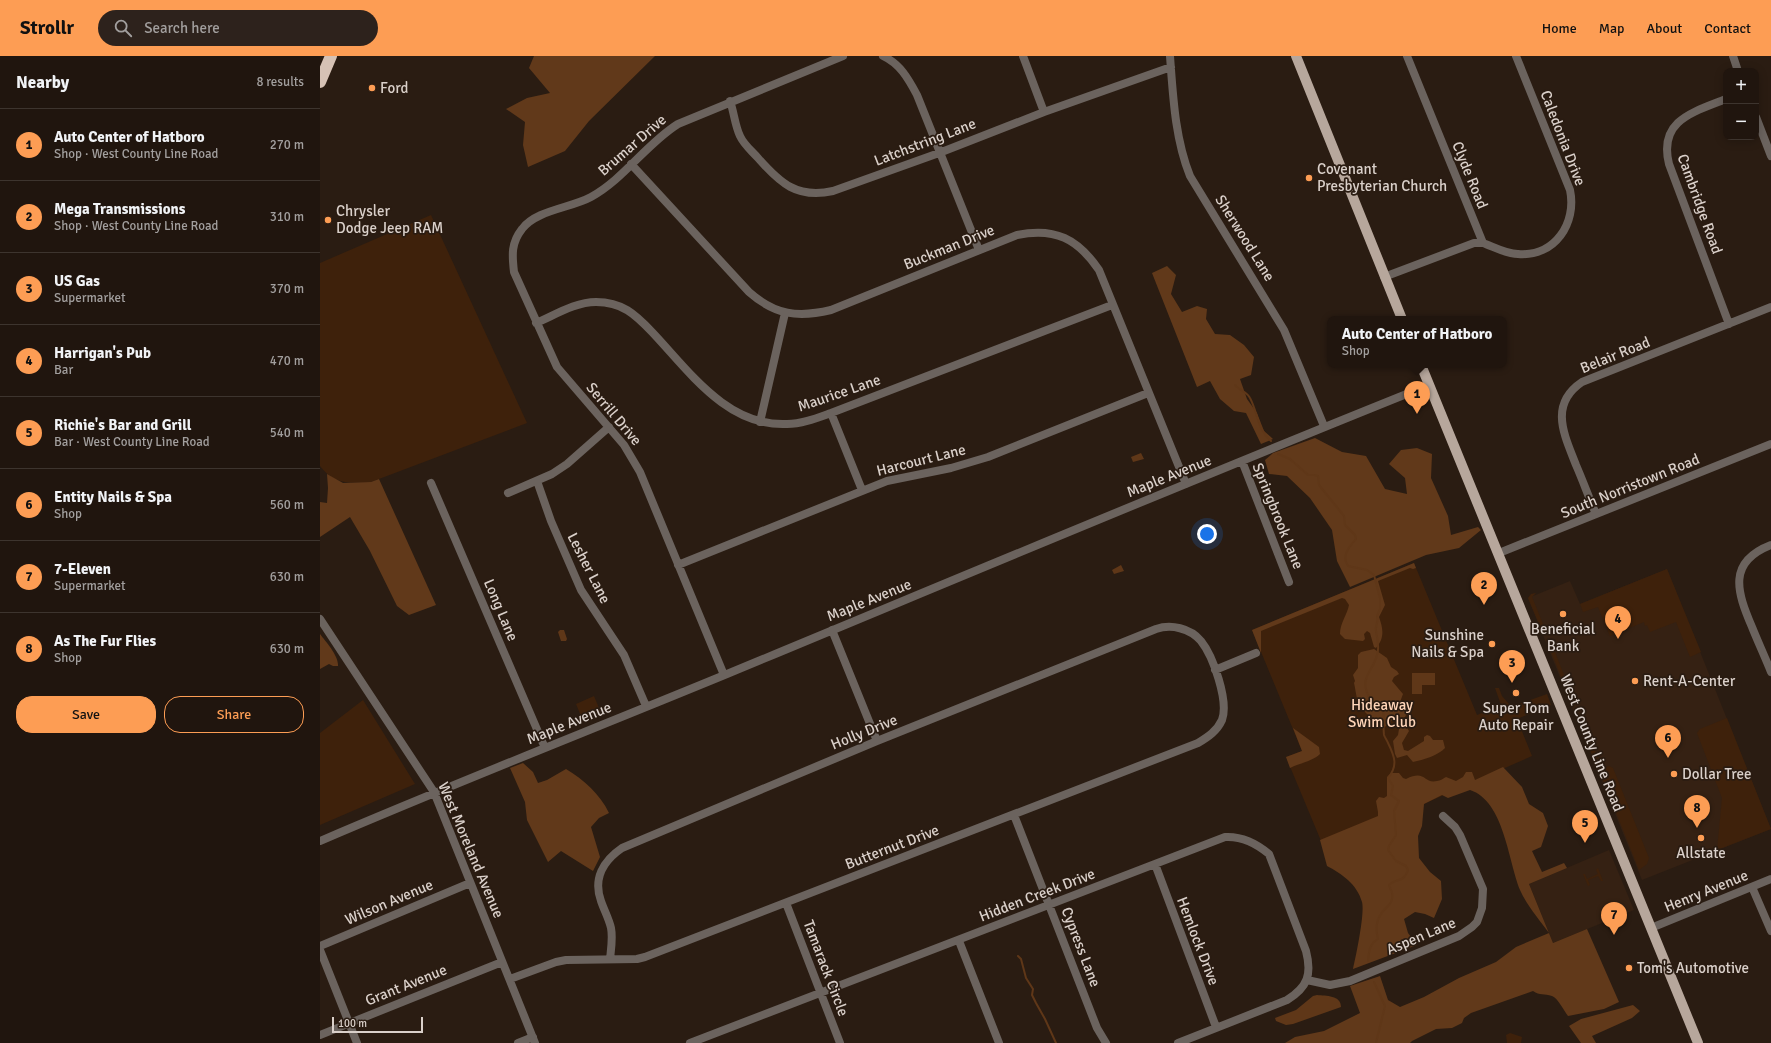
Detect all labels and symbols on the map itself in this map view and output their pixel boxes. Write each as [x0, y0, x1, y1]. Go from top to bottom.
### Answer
place label: Ford [380, 79, 409, 97]
marker: Ford [367, 83, 377, 93]
street label: Caledonia Drive [1537, 88, 1589, 188]
street label: Brumar Drive [594, 110, 670, 180]
street label: Latchstring Lane [872, 114, 978, 170]
street label: Clyde Road [1448, 139, 1492, 211]
street label: Cambridge Road [1674, 152, 1726, 256]
place label: Covenant Presbyterian Church [1317, 160, 1447, 195]
marker: Covenant Presbyterian Church [1304, 173, 1314, 183]
street label: Sherwood Lane [1211, 192, 1279, 284]
place label: Chrysler Dodge Jeep RAM [336, 202, 443, 237]
marker: Chrysler Dodge Jeep RAM [323, 215, 333, 225]
street label: Buckman Drive [901, 221, 997, 273]
street label: Belair Road [1577, 333, 1653, 377]
street label: Maurice Lane [795, 370, 883, 416]
street label: Serrill Drive [582, 379, 646, 449]
pin: 1 [1404, 381, 1430, 414]
street label: Harcourt Lane [875, 440, 967, 480]
street label: South Norristown Road [1558, 450, 1702, 522]
street label: Maple Avenue [1124, 451, 1214, 501]
street label: Springbrook Lane [1249, 460, 1307, 572]
your location [1197, 524, 1217, 544]
street label: Lesher Lane [564, 530, 614, 606]
pin: 2 [1471, 572, 1497, 605]
street label: Maple Avenue [824, 575, 914, 625]
street label: Long Lane [480, 576, 522, 644]
pin: 4 [1605, 606, 1631, 639]
marker: Beneficial Bank [1558, 609, 1568, 619]
place label: Beneficial Bank [1531, 620, 1595, 655]
place label: Sunshine Nails & Spa [1411, 626, 1484, 661]
marker: Sunshine Nails & Spa [1487, 639, 1497, 649]
pin: 3 [1499, 650, 1525, 683]
street label: West County Line Road [1556, 672, 1628, 814]
place label: Rent-A-Center [1643, 672, 1736, 690]
marker: Rent-A-Center [1630, 676, 1640, 686]
marker: Super Tom Auto Repair [1511, 688, 1521, 698]
park label: Hideaway Swim Club [1348, 696, 1416, 731]
street label: Maple Avenue [524, 698, 614, 748]
place label: Super Tom Auto Repair [1479, 699, 1554, 734]
street label: Holly Drive [828, 710, 900, 754]
pin: 6 [1655, 725, 1681, 758]
place label: Dollar Tree [1682, 765, 1752, 783]
marker: Dollar Tree [1669, 769, 1679, 779]
street label: West Moreland Avenue [434, 779, 508, 921]
pin: 8 [1684, 795, 1710, 828]
pin: 5 [1572, 810, 1598, 843]
street label: Butternut Drive [842, 821, 942, 873]
marker: Allstate [1696, 833, 1706, 843]
place label: Allstate [1676, 844, 1726, 862]
street label: Hidden Creek Drive [976, 865, 1098, 925]
street label: Henry Avenue [1661, 866, 1751, 916]
street label: Wilson Avenue [342, 875, 436, 929]
street label: Hemlock Drive [1173, 894, 1223, 988]
pin: 7 [1601, 902, 1627, 935]
street label: Cypress Lane [1058, 904, 1104, 990]
street label: Aspen Lane [1384, 913, 1458, 959]
street label: Tamarack Circle [799, 917, 853, 1019]
place label: Tom's Automotive [1637, 959, 1749, 977]
street label: Grant Avenue [363, 960, 449, 1010]
marker: Tom's Automotive [1624, 963, 1634, 973]
scale bar [332, 1015, 423, 1034]

